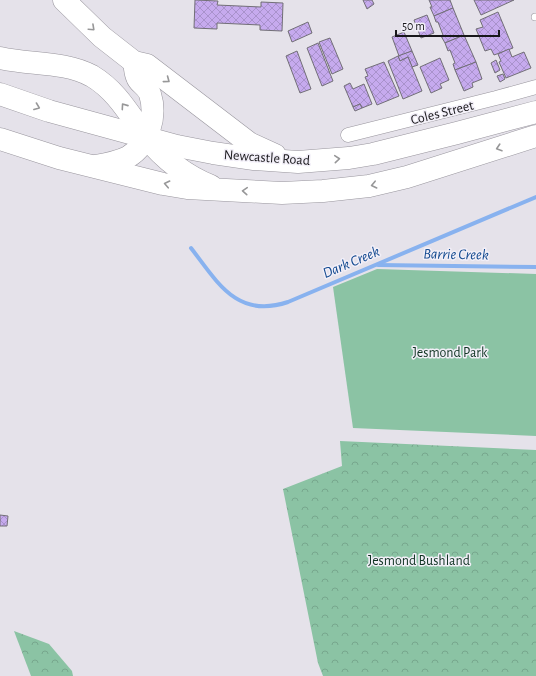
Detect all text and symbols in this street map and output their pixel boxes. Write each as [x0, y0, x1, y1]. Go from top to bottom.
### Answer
scale bar [396, 12, 499, 38]
text: 50 m [402, 20, 425, 32]
one-way arrow [87, 23, 95, 30]
one-way arrow [163, 75, 170, 82]
street label: Coles Street [409, 98, 476, 128]
one-way arrow [33, 102, 40, 110]
one-way arrow [122, 103, 129, 110]
one-way arrow [496, 143, 503, 152]
street label: Newcastle Road [223, 148, 311, 168]
one-way arrow [334, 155, 340, 164]
one-way arrow [371, 180, 377, 188]
one-way arrow [164, 181, 171, 189]
one-way arrow [242, 186, 248, 195]
water label: Dark Creek [321, 244, 382, 281]
water label: Barrie Creek [423, 246, 489, 263]
park label: Jesmond Park [413, 346, 488, 360]
park label: Jesmond Bushland [368, 554, 470, 568]

